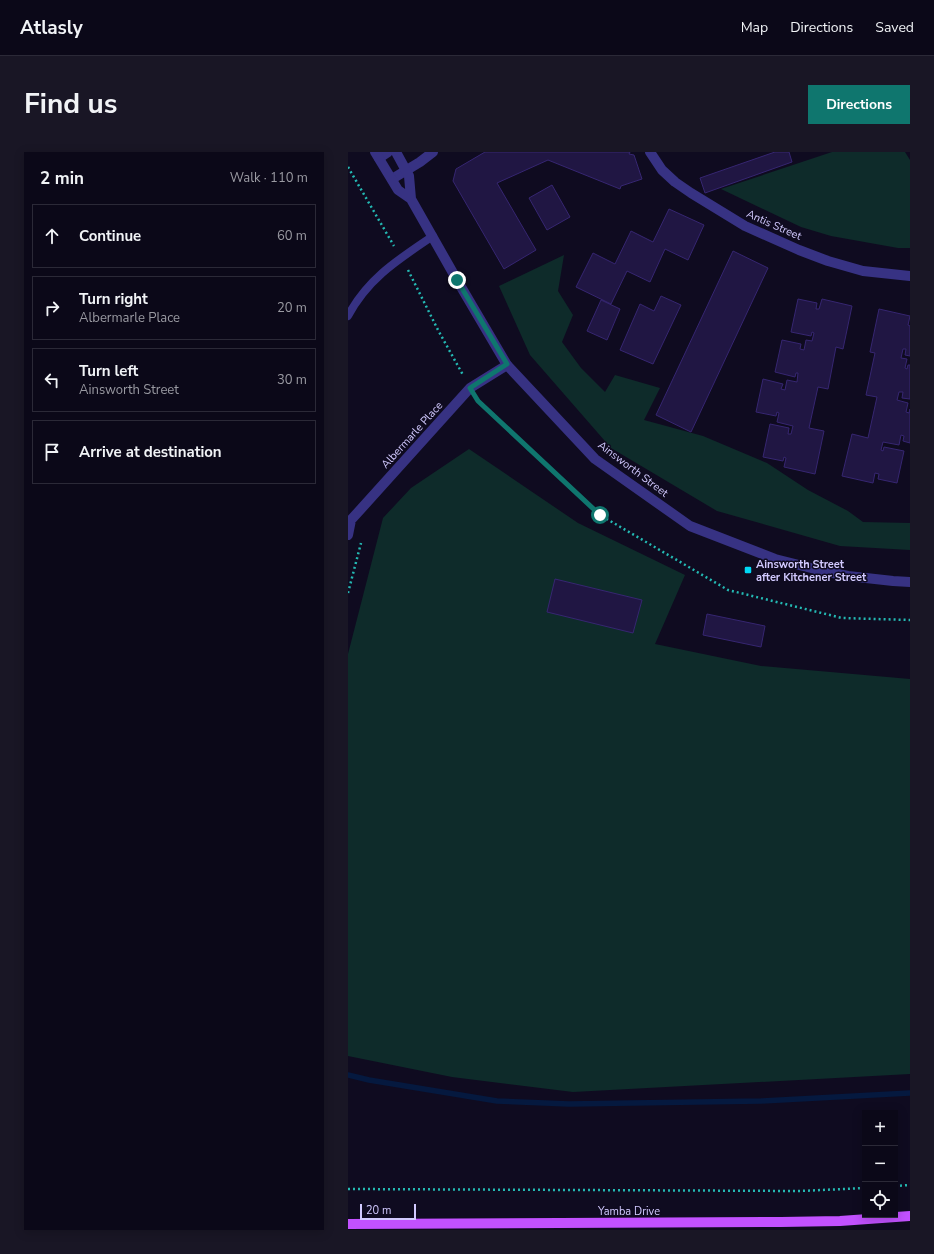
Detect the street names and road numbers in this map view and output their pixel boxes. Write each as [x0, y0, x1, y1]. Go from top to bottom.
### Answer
street label: Antis Street [744, 206, 804, 244]
street label: Albermarle Place [378, 398, 446, 472]
street label: Ainsworth Street [595, 438, 671, 500]
street label: Yamba Drive [597, 1204, 660, 1219]

